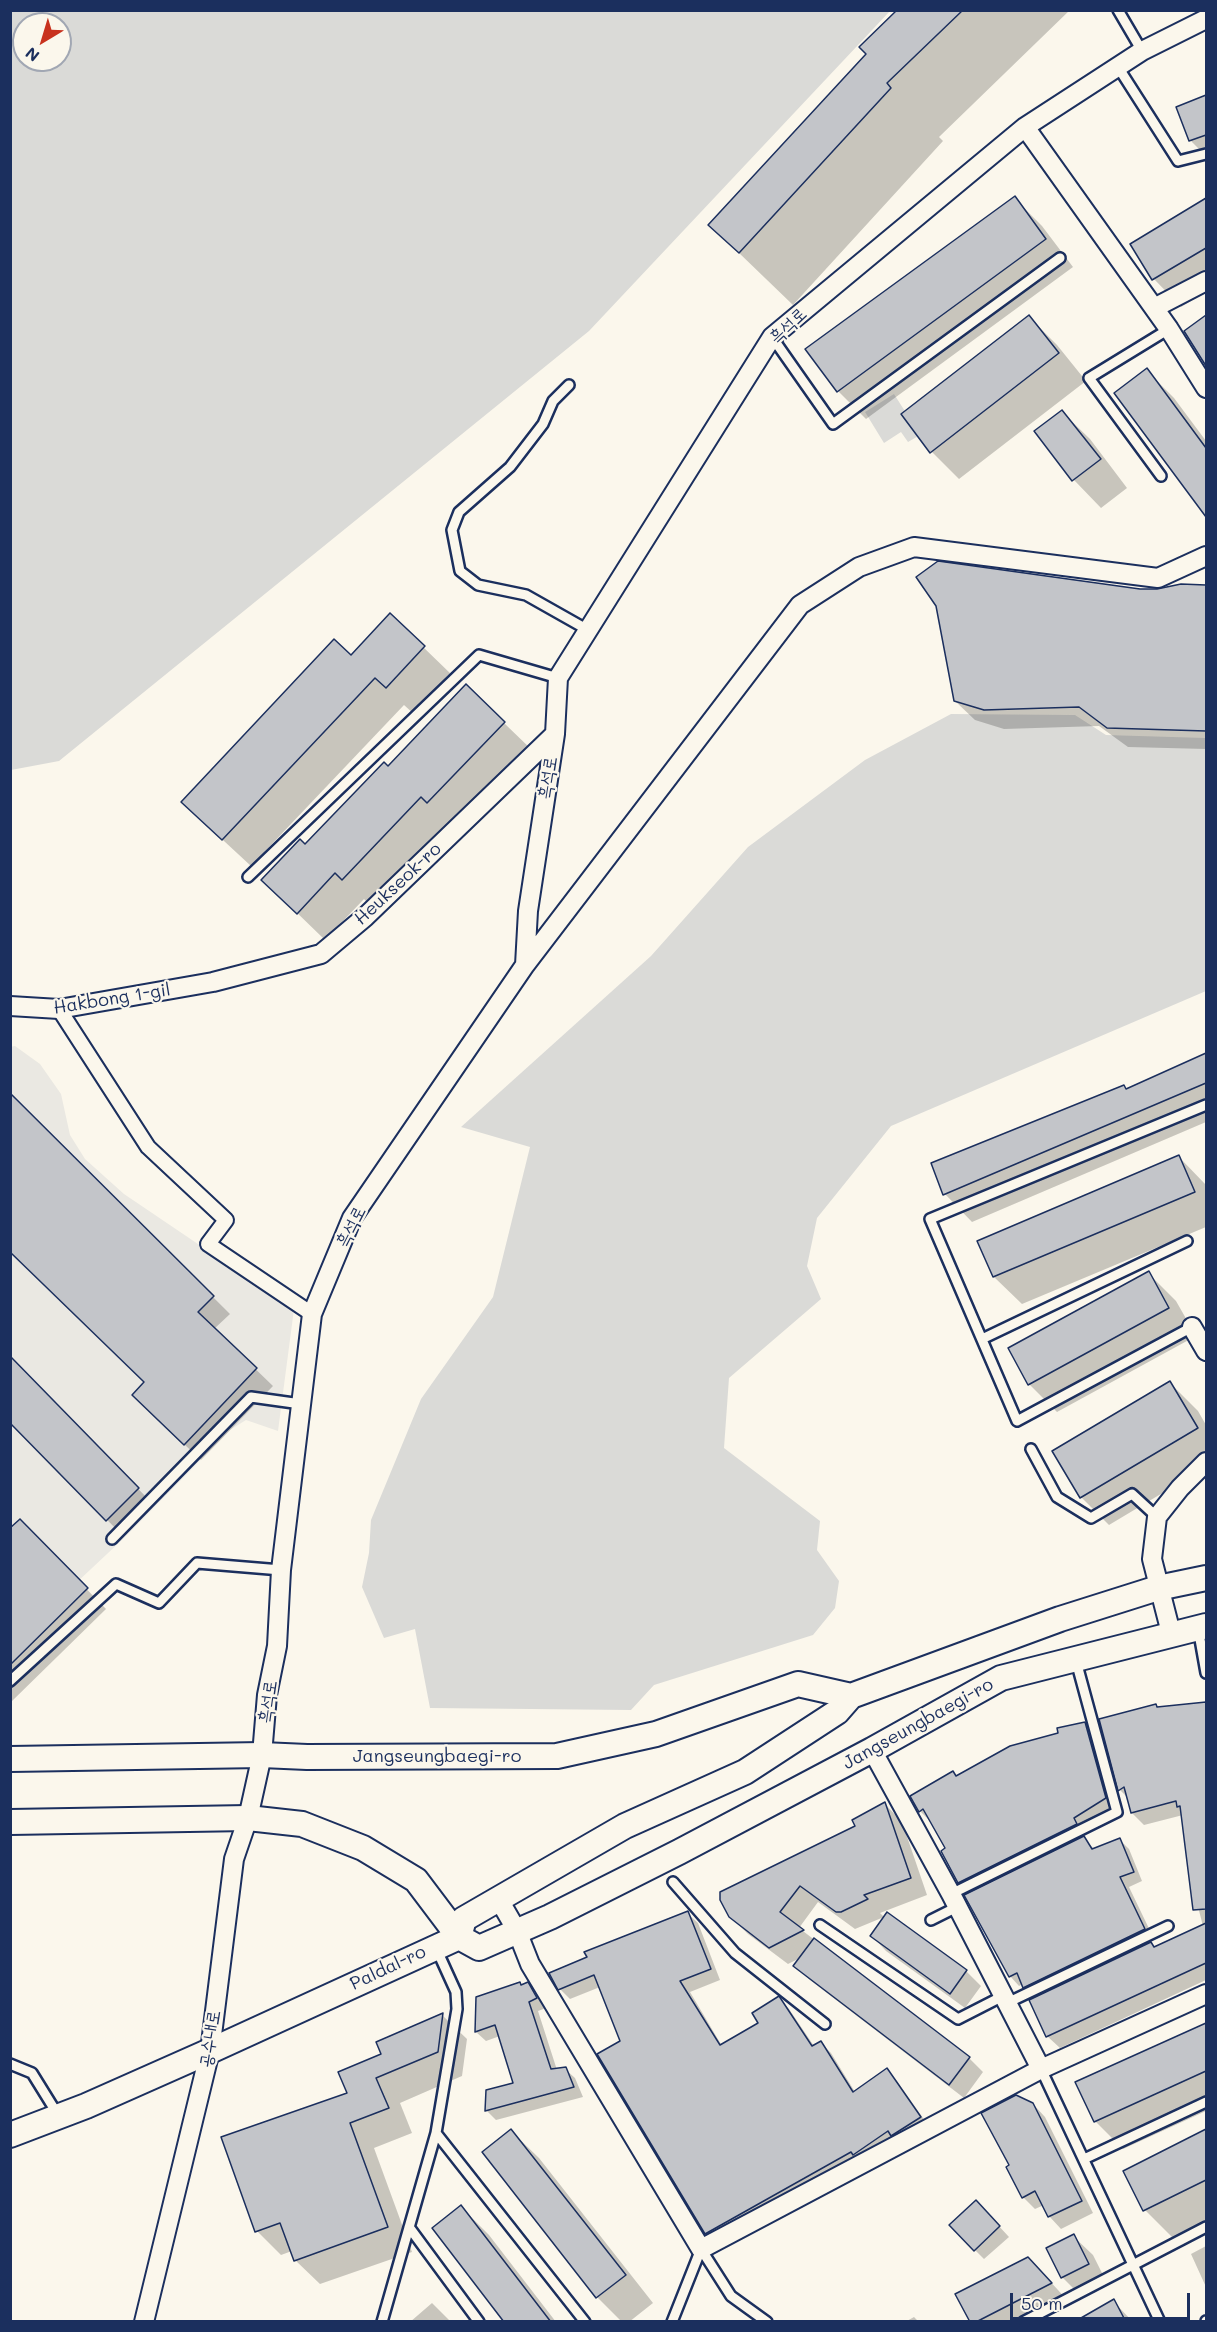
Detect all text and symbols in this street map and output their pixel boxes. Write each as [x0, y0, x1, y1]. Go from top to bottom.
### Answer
north arrow [12, 12, 72, 72]
text: N [21, 43, 43, 67]
street label: 흑석로 [765, 303, 811, 349]
street label: 흑석로 [534, 755, 562, 801]
street label: Heukseok-ro [350, 838, 446, 930]
street label: Hakbong 1-gil [52, 979, 172, 1019]
street label: 흑석로 [332, 1203, 370, 1251]
street label: Jangseungbaegi-ro [839, 1674, 997, 1774]
street label: 흑석로 [254, 1679, 282, 1725]
street label: Jangseungbaegi-ro [353, 1745, 521, 1767]
street label: Paldal-ro [347, 1941, 429, 1995]
street label: 공수내로 [195, 2009, 225, 2069]
scale bar [1013, 2281, 1193, 2319]
text: 50 m [1021, 2291, 1063, 2315]

